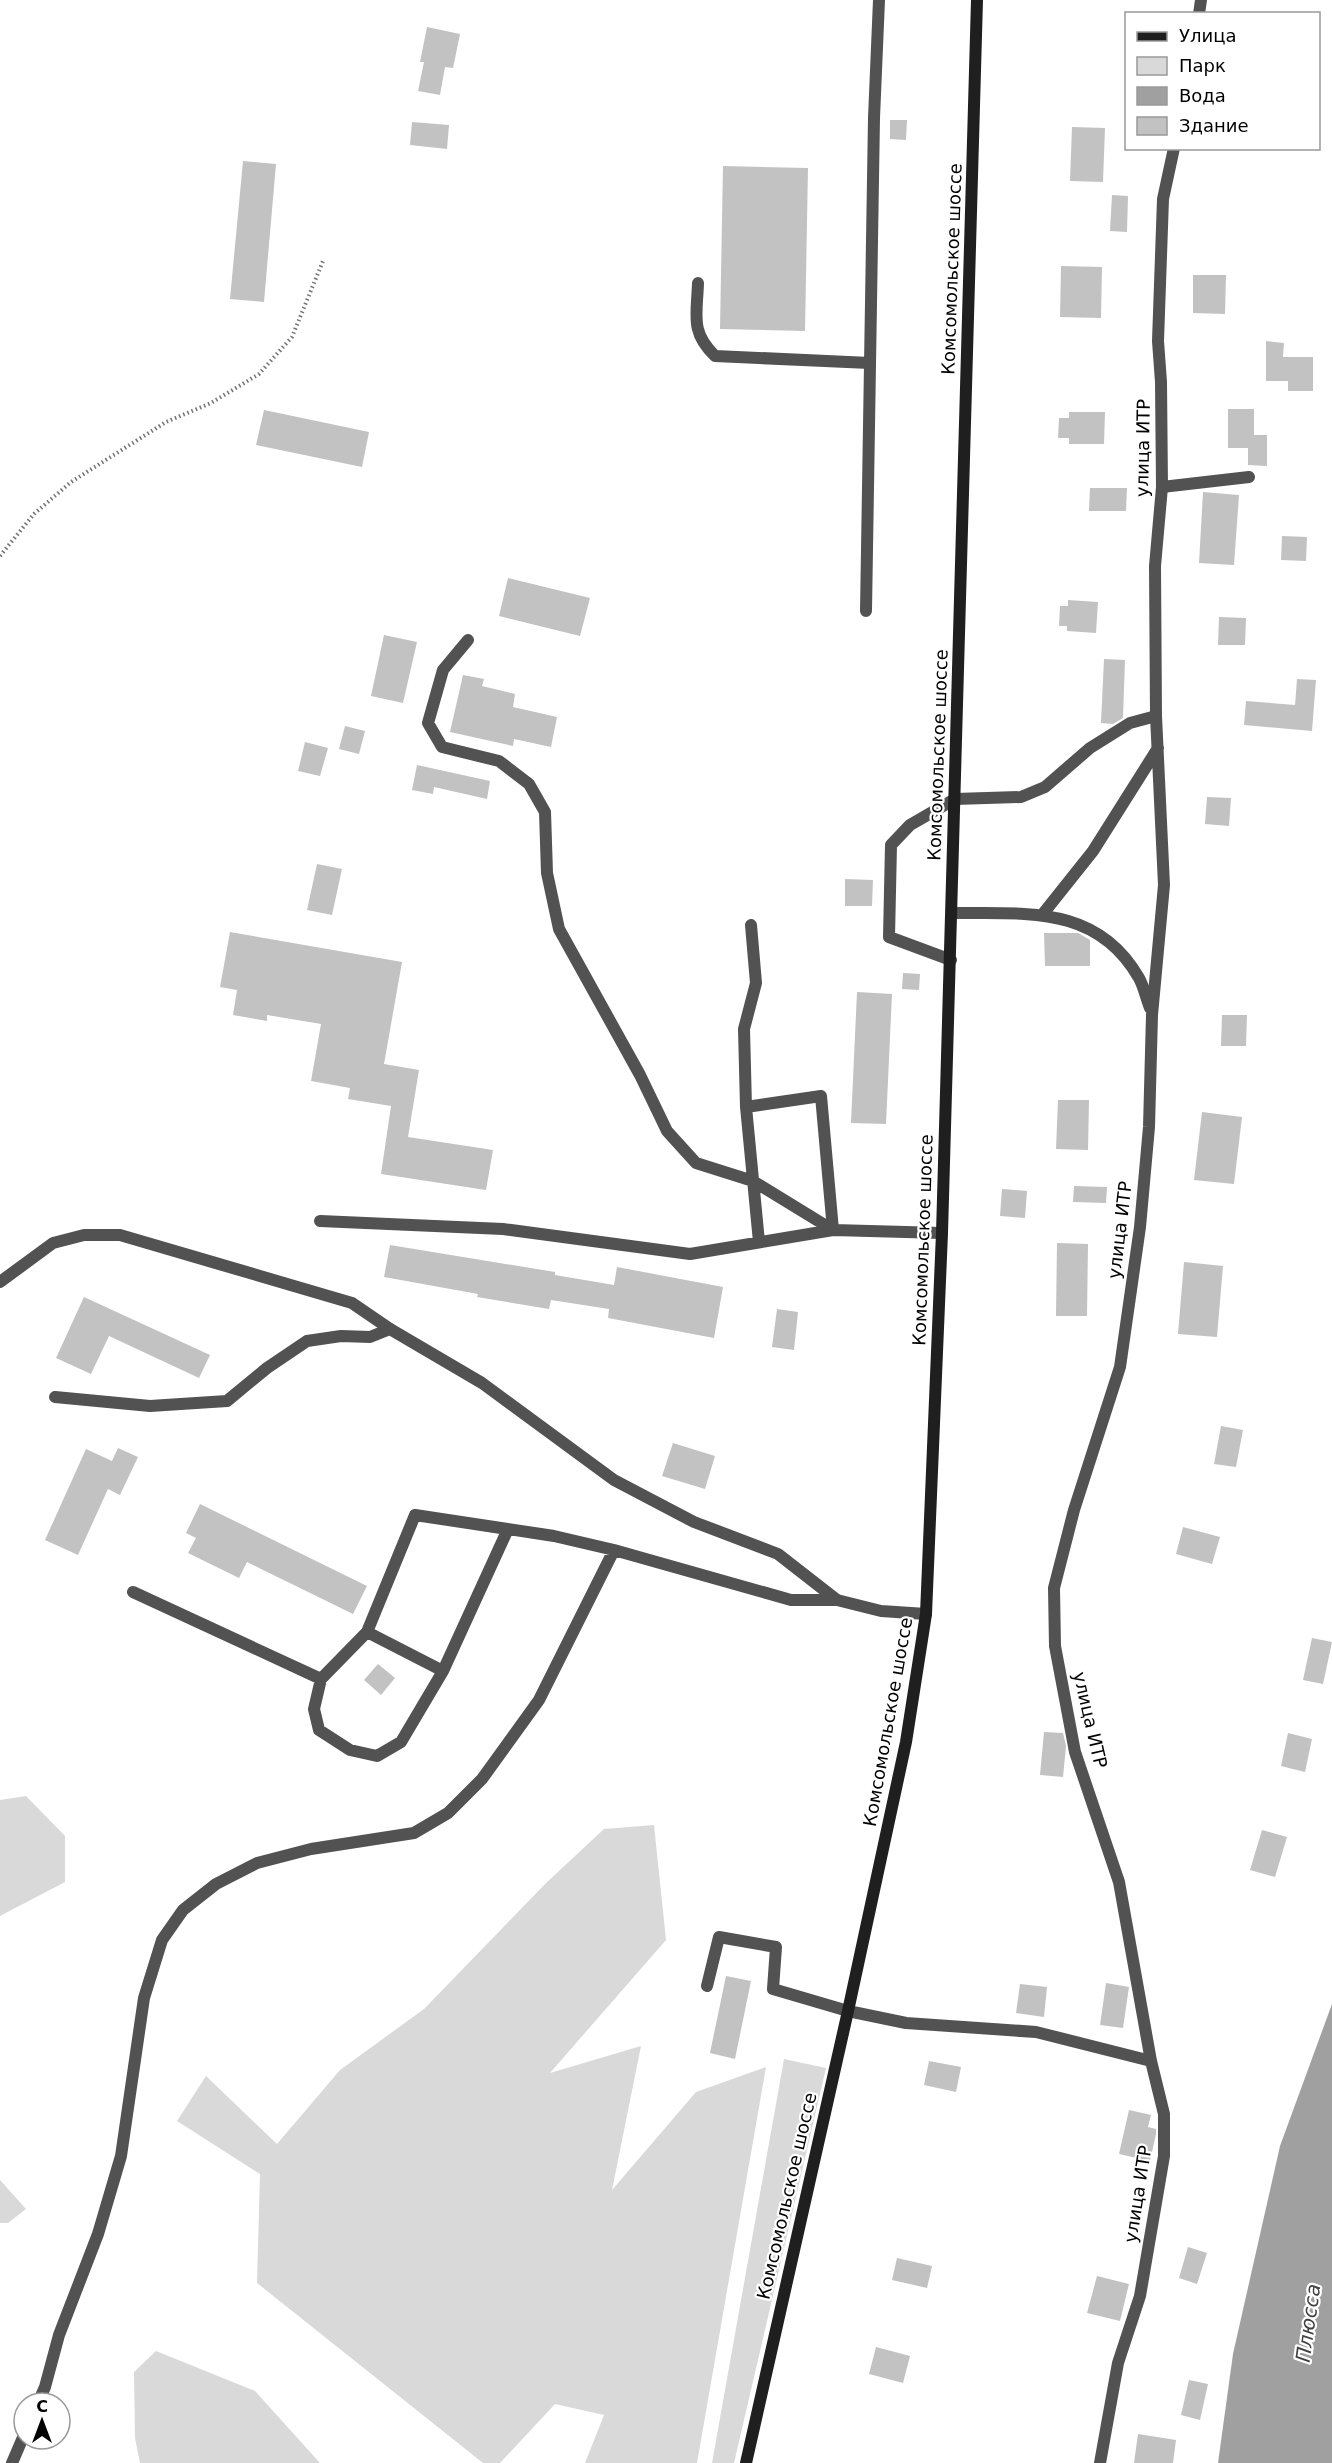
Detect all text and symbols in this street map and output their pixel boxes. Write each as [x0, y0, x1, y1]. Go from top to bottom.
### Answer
legend [1125, 12, 1320, 150]
text: Улица [1179, 25, 1236, 46]
text: Парк [1179, 55, 1226, 76]
text: Вода [1179, 85, 1226, 106]
text: Здание [1179, 115, 1249, 136]
street label: Комсомольское шоссе [937, 163, 966, 375]
street label: улица ИТР [1131, 399, 1154, 497]
street label: Комсомольское шоссе [923, 649, 952, 861]
street label: Комсомольское шоссе [908, 1134, 937, 1346]
street label: улица ИТР [1103, 1180, 1136, 1280]
street label: Комсомольское шоссе [859, 1616, 916, 1828]
street label: улица ИТР [1069, 1670, 1112, 1770]
street label: Комсомольское шоссе [752, 2090, 821, 2301]
street label: улица ИТР [1119, 2144, 1156, 2244]
water label: Плюсса [1291, 2282, 1325, 2364]
north arrow [12, 2391, 72, 2451]
text: С [36, 2397, 48, 2416]

